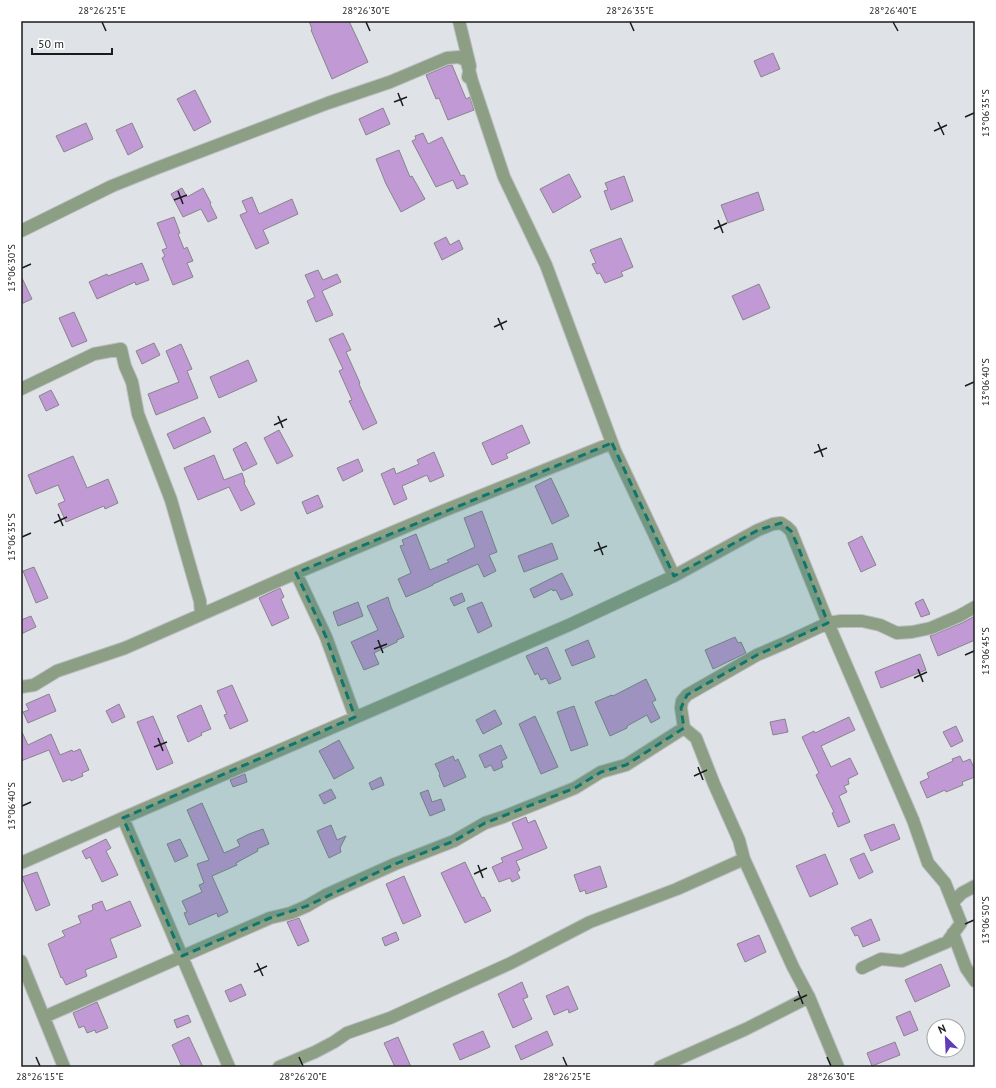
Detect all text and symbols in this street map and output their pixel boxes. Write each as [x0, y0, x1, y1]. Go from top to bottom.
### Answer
text: 28°26'25"E [78, 4, 126, 17]
text: 28°26'30"E [342, 4, 390, 17]
text: 28°26'35"E [606, 4, 654, 17]
text: 28°26'40"E [869, 4, 917, 17]
scale bar [32, 30, 112, 56]
text: 50 m [38, 36, 64, 51]
text: 13°06'35"S [979, 89, 992, 137]
text: 13°06'30"S [5, 244, 18, 292]
text: 13°06'40"S [979, 358, 992, 406]
text: 13°06'35"S [5, 513, 18, 561]
text: 13°06'45"S [979, 627, 992, 675]
text: 13°06'40"S [5, 782, 18, 830]
text: 13°06'50"S [979, 896, 992, 944]
north arrow [926, 1018, 966, 1058]
text: N [936, 1021, 948, 1037]
text: 28°26'15"E [16, 1070, 64, 1083]
text: 28°26'20"E [279, 1070, 327, 1083]
text: 28°26'25"E [543, 1070, 591, 1083]
text: 28°26'30"E [807, 1070, 855, 1083]

